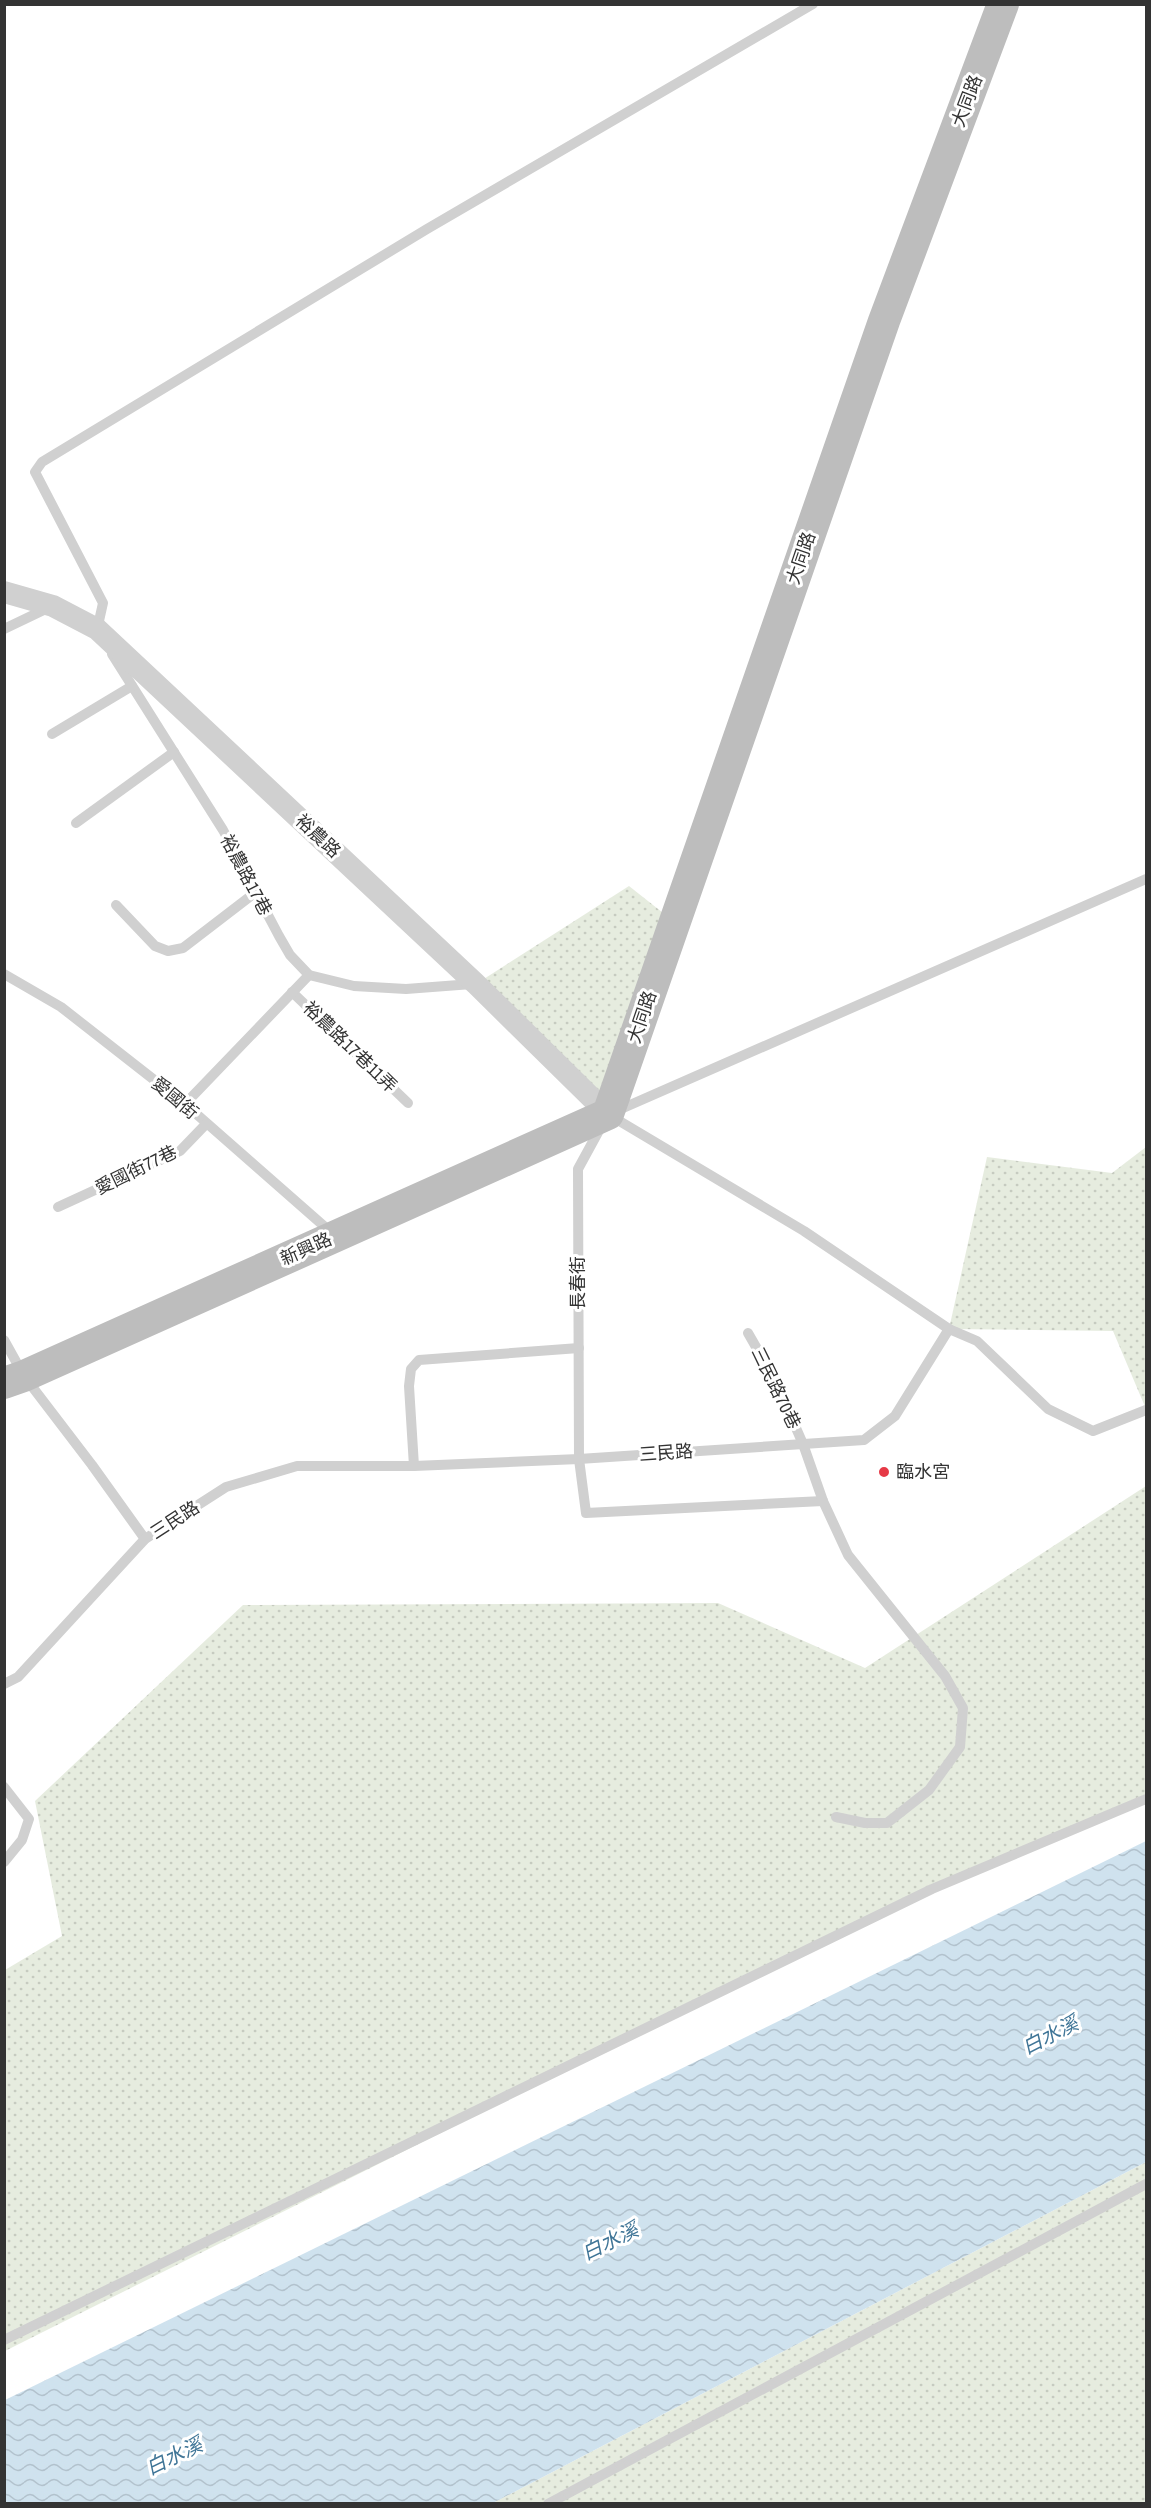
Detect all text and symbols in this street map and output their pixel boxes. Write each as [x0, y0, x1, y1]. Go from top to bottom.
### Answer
street label: 大同路 [945, 71, 988, 131]
street label: 大同路 [780, 528, 821, 587]
street label: 裕農路 [290, 808, 347, 863]
street label: 裕農路17巷 [215, 830, 278, 920]
street label: 大同路 [621, 987, 662, 1046]
street label: 裕農路17巷11弄 [298, 995, 403, 1098]
street label: 愛國街 [147, 1071, 204, 1125]
street label: 愛國街77巷 [91, 1139, 181, 1200]
street label: 新興路 [276, 1226, 336, 1271]
street label: 長春街 [565, 1256, 590, 1310]
street label: 三民路70巷 [746, 1343, 807, 1433]
street label: 三民路 [638, 1438, 694, 1467]
place label: 臨水宮 [896, 1459, 950, 1484]
marker: 臨水宮 [877, 1465, 891, 1479]
street label: 三民路 [145, 1494, 204, 1545]
water label: 白水溪 [1017, 2008, 1085, 2060]
water label: 白水溪 [577, 2214, 645, 2266]
water label: 白水溪 [141, 2429, 209, 2481]

